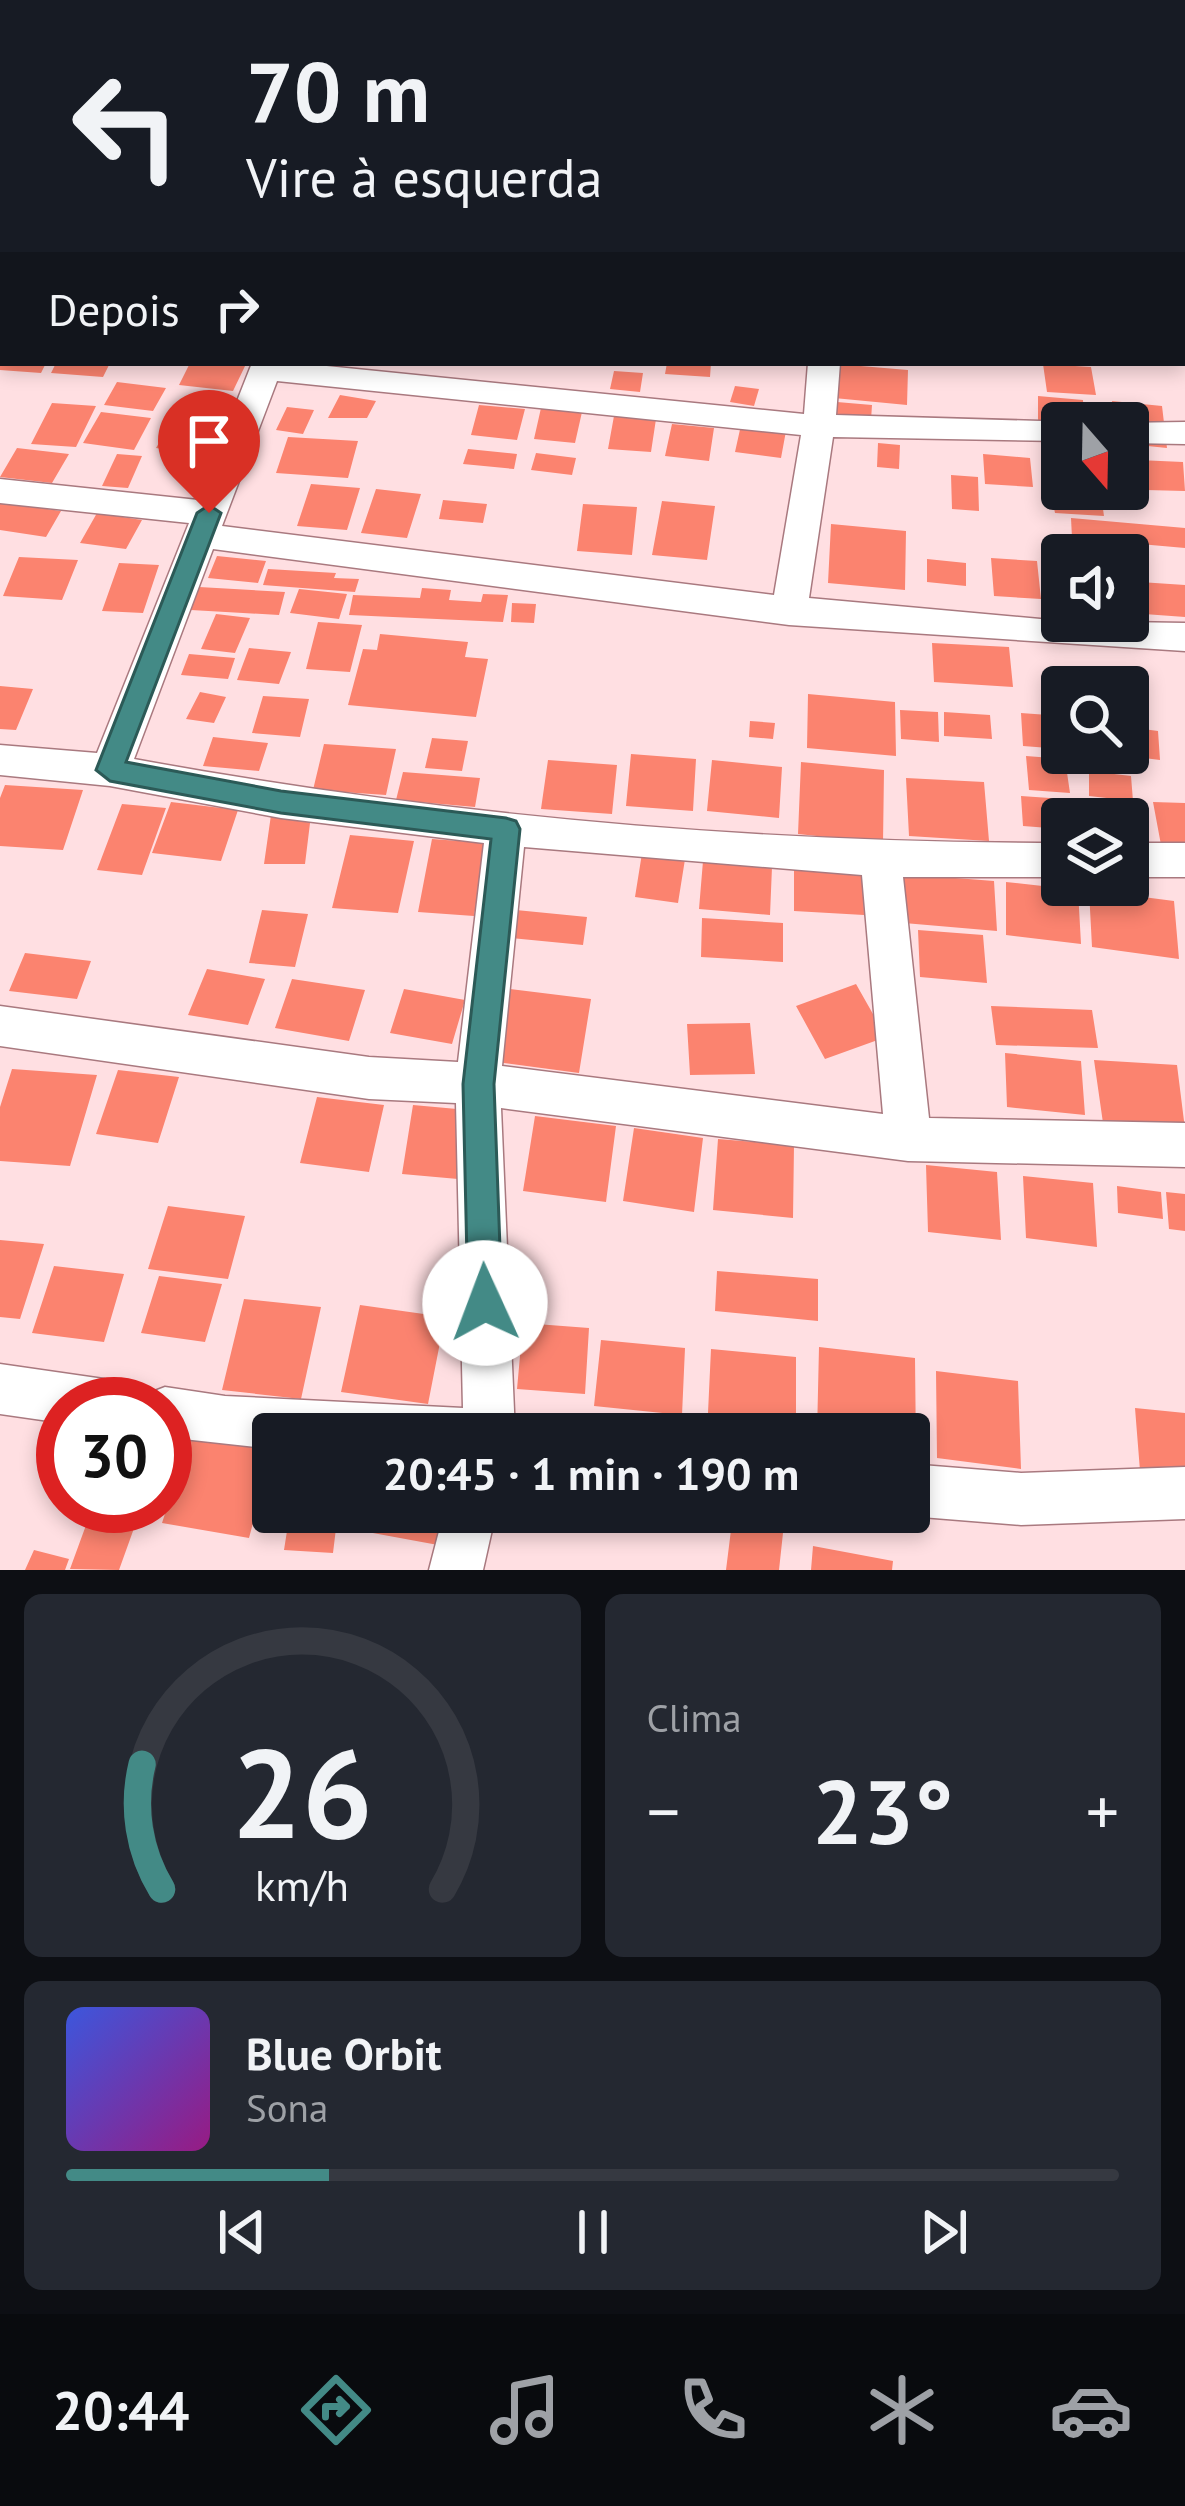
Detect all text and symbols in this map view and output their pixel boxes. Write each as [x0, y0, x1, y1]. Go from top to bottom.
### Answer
text: 70 m [246, 36, 430, 145]
icon: left [48, 48, 204, 204]
text: Vire à esquerda [246, 142, 602, 212]
icon: right [204, 276, 270, 342]
text: Depois [48, 280, 180, 338]
pin [158, 390, 260, 513]
north arrow [1041, 402, 1149, 510]
map controls [1041, 402, 1149, 906]
icon: arrive [176, 408, 242, 474]
button: sound [1041, 534, 1149, 642]
button: search [1041, 666, 1149, 774]
button: layers [1041, 798, 1149, 906]
position arrow [422, 1240, 548, 1366]
speed limit sign: 30 [36, 1377, 192, 1533]
text: 20:45 · 1 min · 190 m [383, 1444, 799, 1502]
text: Clima [647, 1692, 742, 1743]
text: 26 [231, 1711, 373, 1872]
text: 23° [812, 1752, 953, 1869]
text: − [647, 1768, 680, 1853]
text: + [1086, 1768, 1119, 1853]
text: km/h [255, 1856, 349, 1912]
text: Blue Orbit [246, 2024, 442, 2082]
text: Sona [246, 2082, 328, 2133]
icon: previous [209, 2199, 275, 2265]
icon: pause [560, 2199, 626, 2265]
icon: next [911, 2199, 977, 2265]
icon: directions [294, 2368, 378, 2452]
icon: music [483, 2368, 567, 2452]
icon: phone [671, 2368, 755, 2452]
icon: climate [860, 2368, 944, 2452]
icon: car [1049, 2368, 1133, 2452]
text: 20:44 [52, 2375, 189, 2445]

